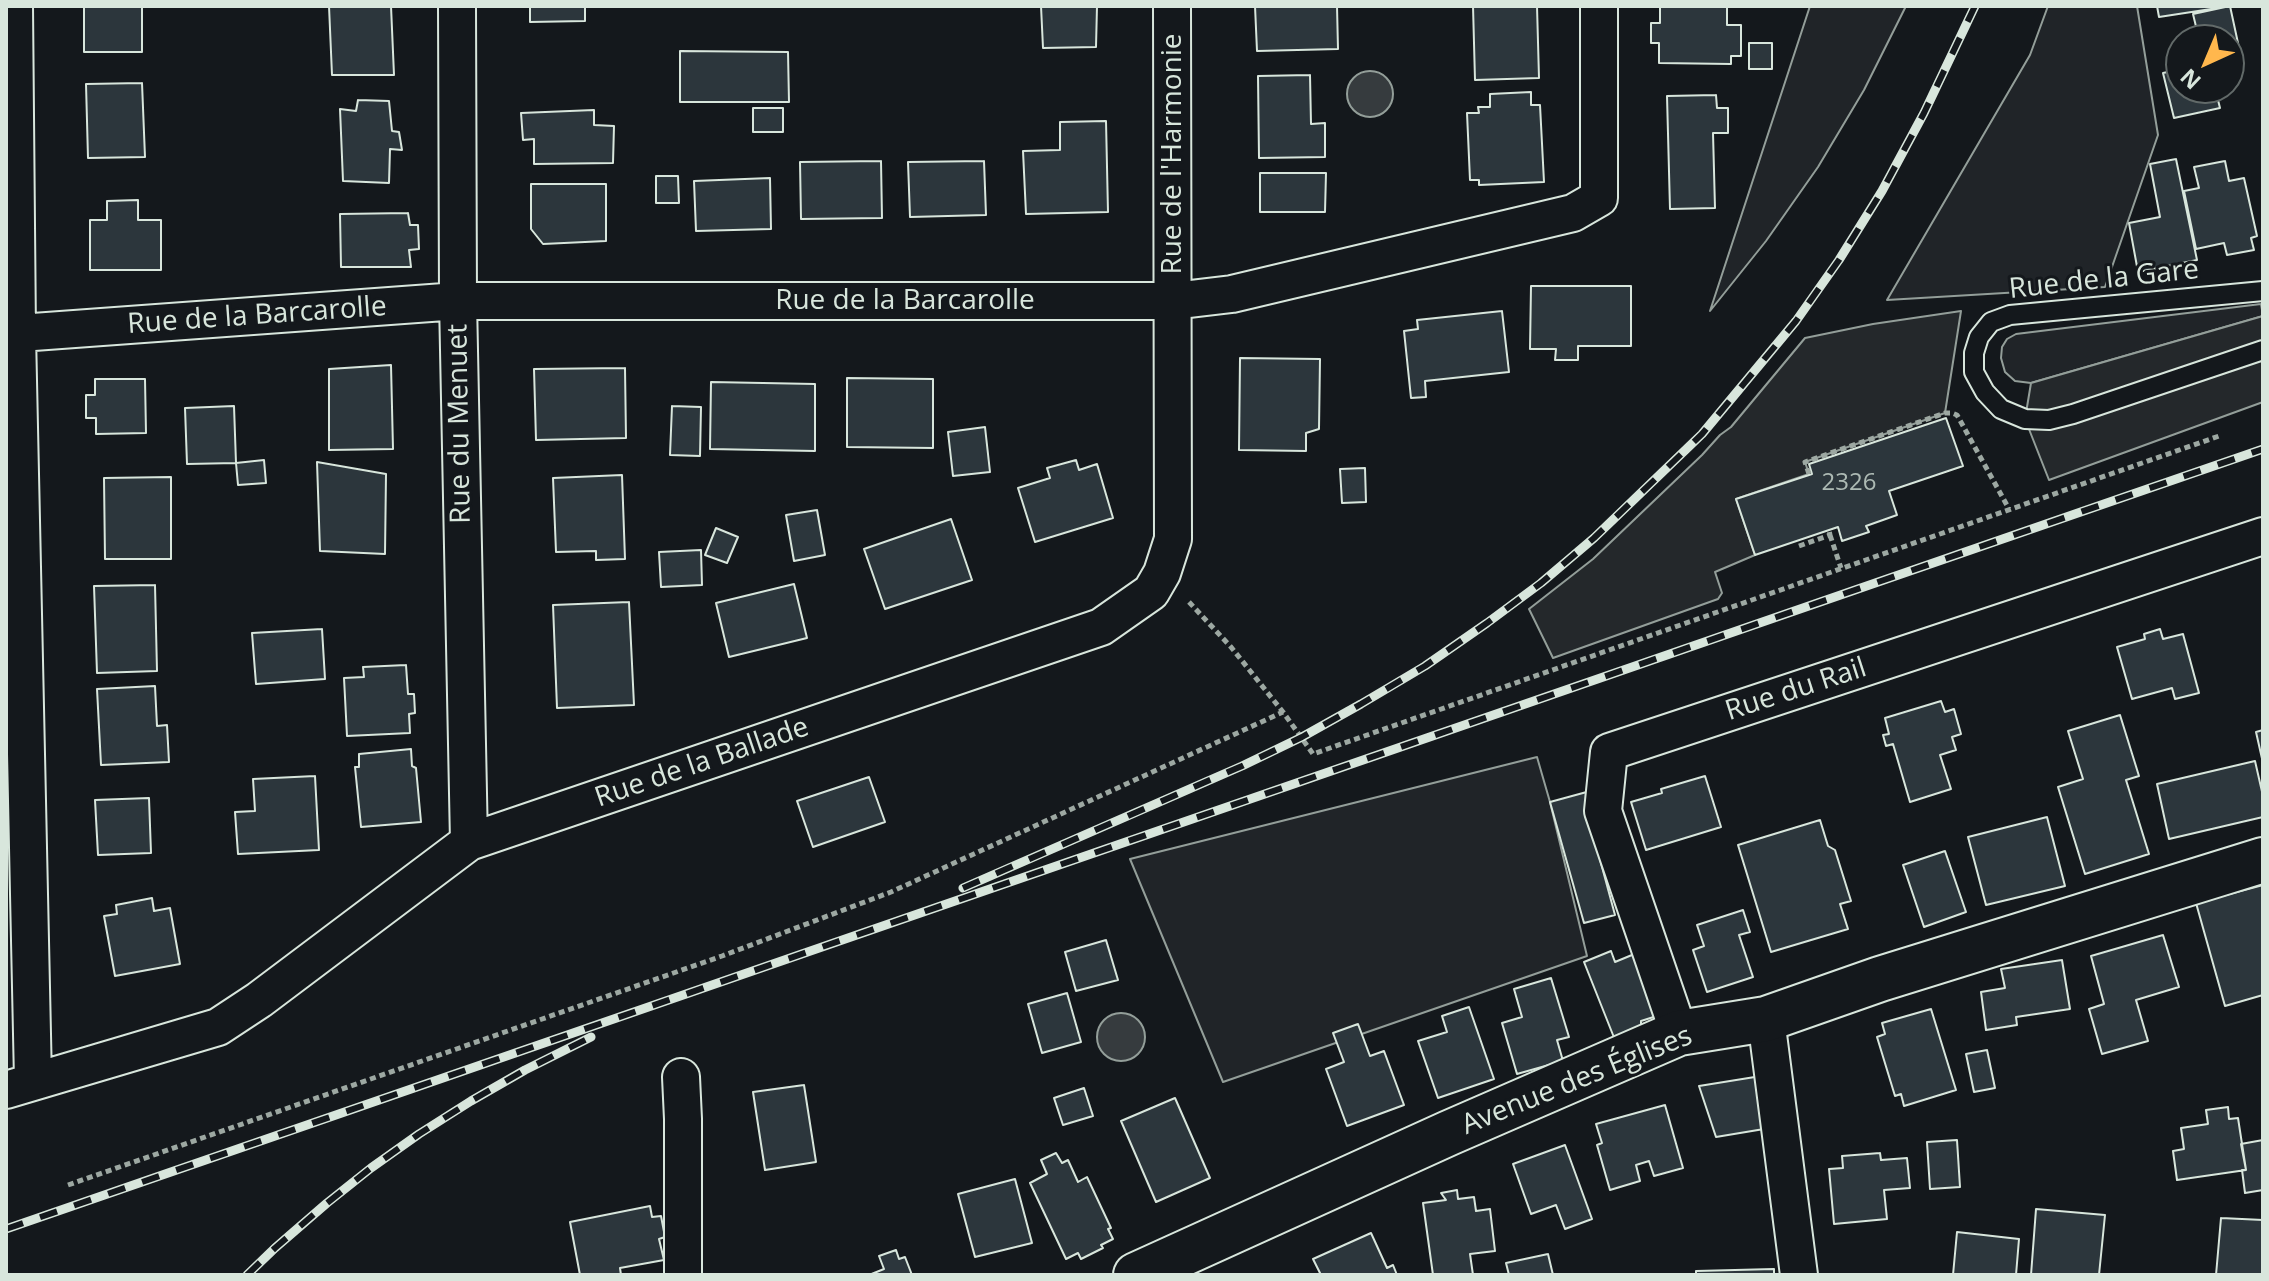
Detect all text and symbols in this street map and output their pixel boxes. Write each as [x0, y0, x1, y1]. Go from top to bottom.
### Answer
north arrow [2165, 24, 2245, 104]
street label: Rue de l'Harmonie [1156, 33, 1190, 275]
text: N [2173, 63, 2207, 97]
street label: Rue de la Gare [2007, 253, 2201, 307]
street label: Rue de la Barcarolle [775, 284, 1035, 318]
street label: Rue de la Barcarolle [126, 290, 388, 342]
street label: Rue du Menuet [441, 324, 479, 524]
house number: 2326 [1822, 469, 1876, 497]
street label: Rue du Rail [1721, 651, 1871, 729]
street label: Rue de la Ballade [591, 711, 813, 815]
street label: Avenue des Églises [1457, 1019, 1697, 1143]

